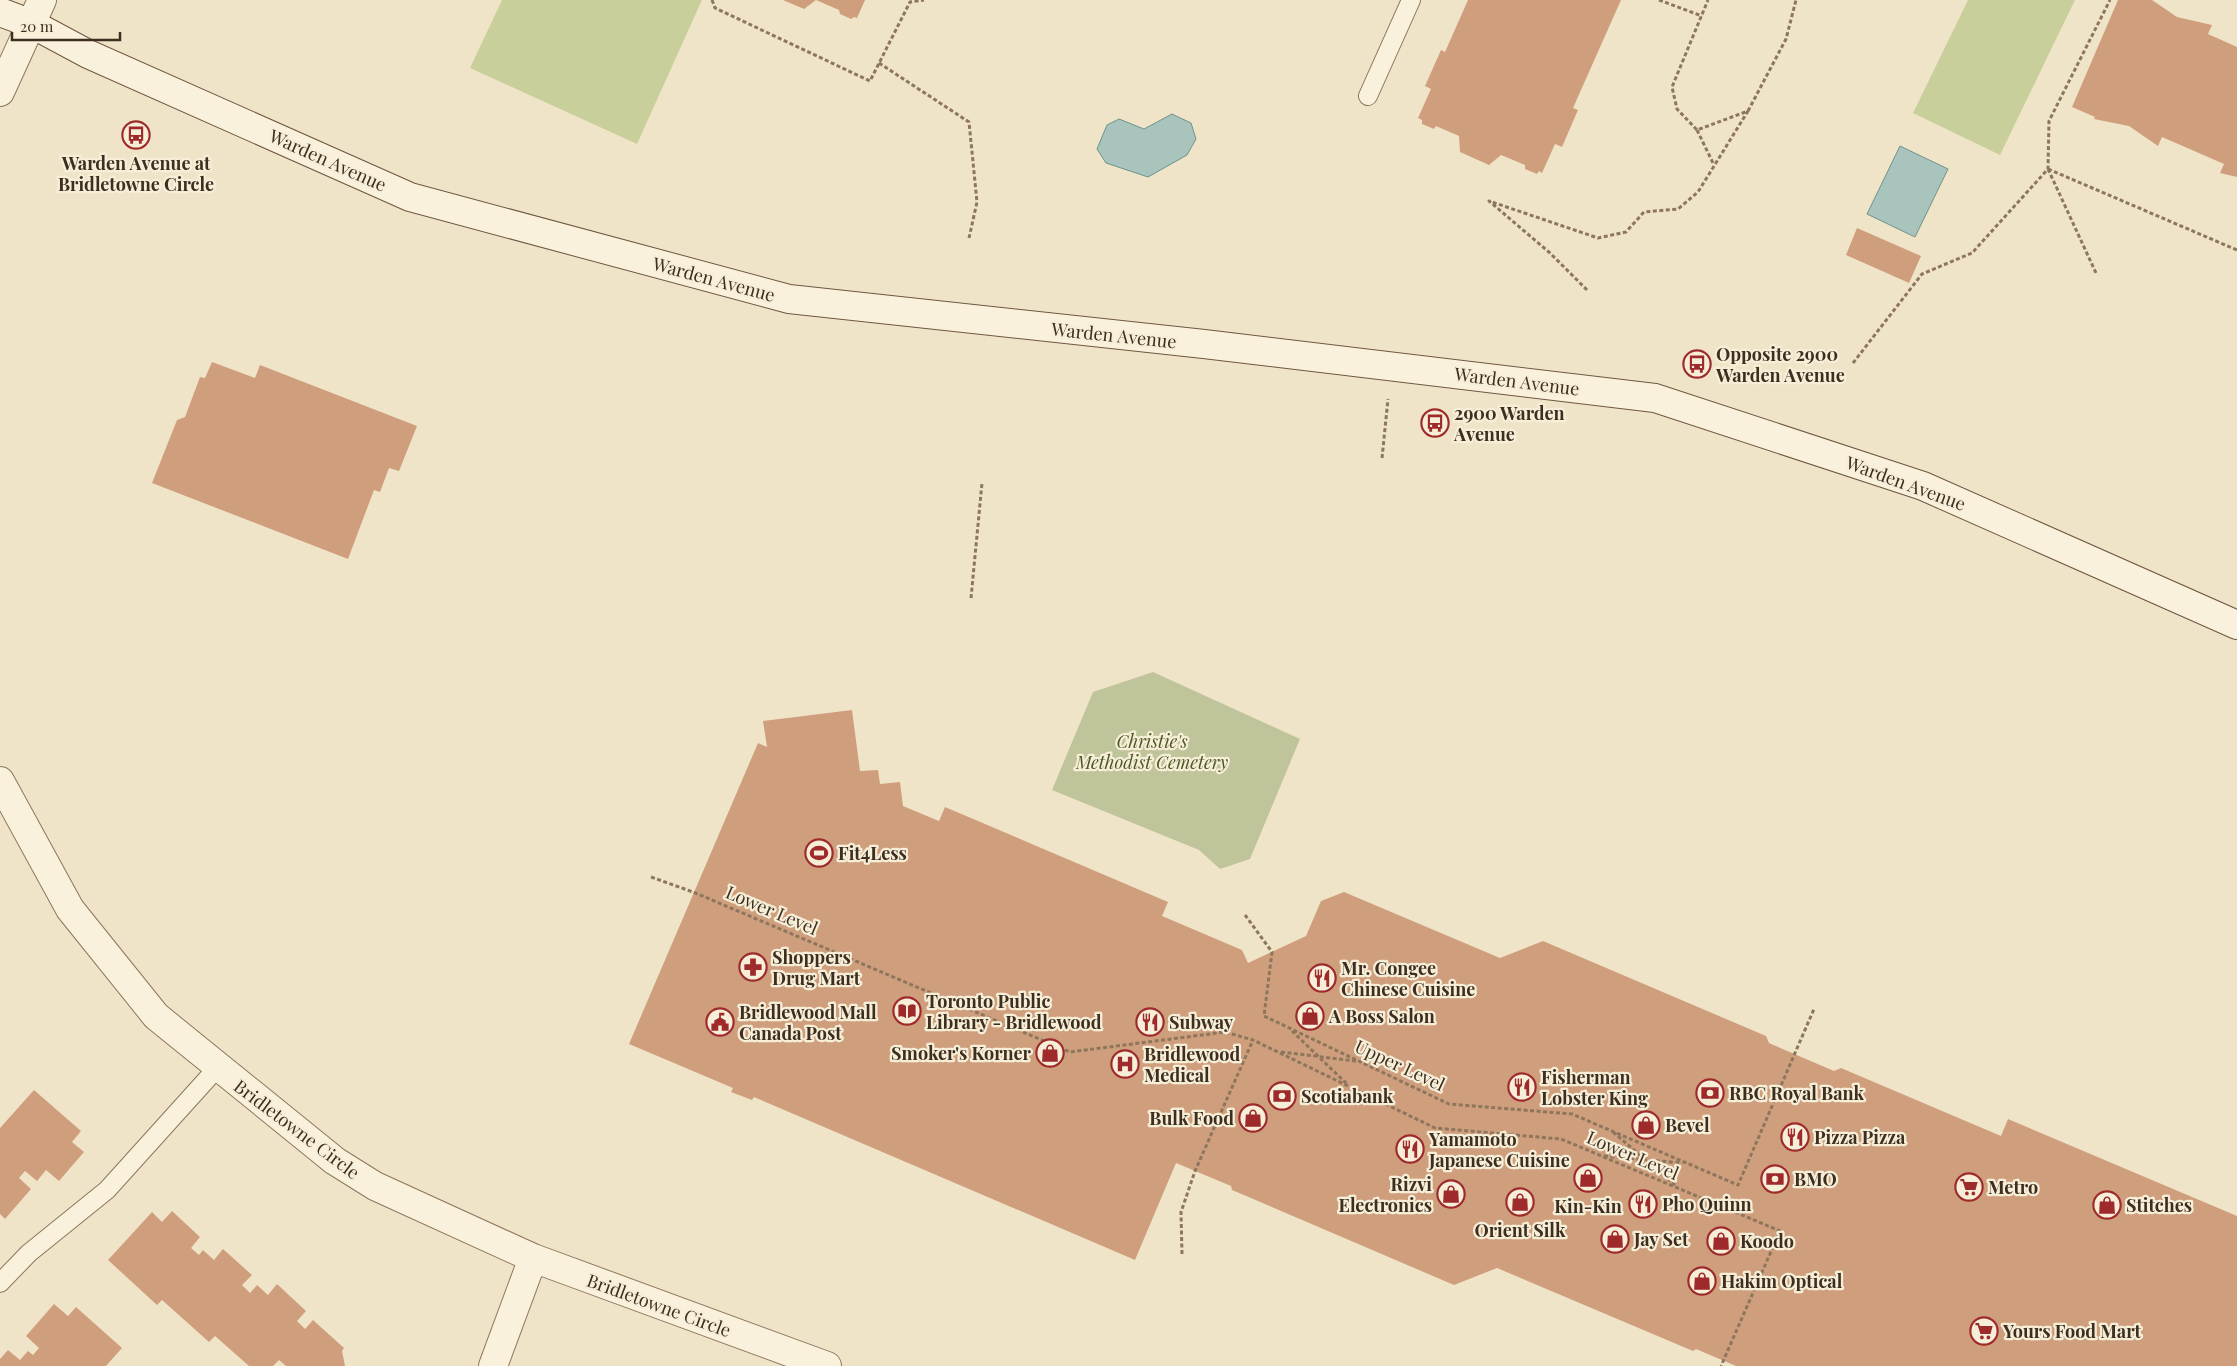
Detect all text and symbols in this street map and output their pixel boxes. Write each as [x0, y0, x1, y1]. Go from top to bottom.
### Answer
scale bar [12, 10, 120, 42]
text: 20 m [20, 16, 54, 36]
bus stop icon: Warden Avenue at Bridletowne Circle [121, 120, 151, 150]
street label: Warden Avenue [265, 123, 390, 197]
place label: Warden Avenue at Bridletowne Circle [58, 151, 214, 196]
street label: Warden Avenue [649, 251, 778, 307]
street label: Warden Avenue [1049, 316, 1178, 353]
place label: Opposite 2900 Warden Avenue [1715, 342, 1845, 387]
bus stop icon: Opposite 2900 Warden Avenue [1682, 349, 1712, 379]
street label: Warden Avenue [1452, 361, 1581, 401]
place label: 2900 Warden Avenue [1453, 401, 1565, 446]
bus stop icon: 2900 Warden Avenue [1420, 408, 1450, 438]
street label: Warden Avenue [1842, 450, 1969, 516]
park label: Christie's Methodist Cemetery [1075, 729, 1228, 774]
sports icon: Fit4Less [804, 838, 834, 868]
place label: Fit4Less [838, 841, 907, 865]
street label: Lower Level [722, 880, 822, 940]
place label: Shoppers Drug Mart [772, 945, 861, 990]
pharmacy icon: Shoppers Drug Mart [738, 952, 768, 982]
place label: Mr. Congee Chinese Cuisine [1341, 956, 1475, 1001]
restaurant icon: Mr. Congee Chinese Cuisine [1307, 963, 1337, 993]
place label: Toronto Public Library - Bridlewood [926, 989, 1102, 1034]
library icon: Toronto Public Library - Bridlewood [892, 996, 922, 1026]
place label: Bridlewood Mall Canada Post [739, 1000, 877, 1045]
shop icon: A Boss Salon [1295, 1001, 1325, 1031]
place label: A Boss Salon [1328, 1004, 1435, 1028]
public building icon: Bridlewood Mall Canada Post [705, 1007, 735, 1037]
restaurant icon: Subway [1135, 1007, 1165, 1037]
place label: Subway [1169, 1010, 1234, 1034]
street label: Upper Level [1351, 1034, 1449, 1096]
shop icon: Smoker's Korner [1035, 1038, 1065, 1068]
place label: Smoker's Korner [891, 1041, 1032, 1065]
place label: Bridlewood Medical [1144, 1042, 1240, 1087]
hospital icon: Bridlewood Medical [1110, 1049, 1140, 1079]
place label: Fisherman Lobster King [1541, 1065, 1648, 1110]
restaurant icon: Fisherman Lobster King [1507, 1072, 1537, 1102]
street label: Bridletowne Circle [229, 1074, 365, 1184]
bank icon: RBC Royal Bank [1695, 1078, 1725, 1108]
bank icon: Scotiabank [1267, 1081, 1297, 1111]
place label: RBC Royal Bank [1729, 1081, 1865, 1105]
place label: Scotiabank [1301, 1084, 1394, 1108]
shop icon: Bulk Food [1238, 1103, 1268, 1133]
place label: Bulk Food [1149, 1106, 1234, 1130]
shop icon: Bevel [1631, 1110, 1661, 1140]
place label: Bevel [1665, 1113, 1710, 1137]
restaurant icon: Pizza Pizza [1780, 1122, 1810, 1152]
street label: Lower Level [1583, 1125, 1683, 1185]
place label: Pizza Pizza [1814, 1125, 1906, 1149]
place label: Yamamoto Japanese Cuisine [1428, 1127, 1570, 1172]
restaurant icon: Yamamoto Japanese Cuisine [1395, 1134, 1425, 1164]
shop icon: Kin-Kin [1573, 1163, 1603, 1193]
bank icon: BMO [1760, 1164, 1790, 1194]
place label: BMO [1794, 1167, 1837, 1191]
place label: Rizvi Electronics [1339, 1172, 1432, 1217]
supermarket icon: Metro [1954, 1172, 1984, 1202]
place label: Metro [1988, 1175, 2038, 1199]
shop icon: Rizvi Electronics [1436, 1179, 1466, 1209]
shop icon: Orient Silk [1505, 1187, 1535, 1217]
restaurant icon: Pho Quinn [1628, 1189, 1658, 1219]
shop icon: Stitches [2092, 1190, 2122, 1220]
place label: Pho Quinn [1662, 1192, 1752, 1216]
place label: Stitches [2126, 1193, 2192, 1217]
place label: Kin-Kin [1554, 1194, 1622, 1218]
place label: Orient Silk [1474, 1218, 1566, 1242]
shop icon: Jay Set [1600, 1224, 1630, 1254]
shop icon: Koodo [1706, 1226, 1736, 1256]
place label: Jay Set [1633, 1227, 1689, 1251]
place label: Koodo [1740, 1229, 1794, 1253]
shop icon: Hakim Optical [1687, 1266, 1717, 1296]
street label: Bridletowne Circle [584, 1268, 734, 1342]
place label: Hakim Optical [1721, 1269, 1843, 1293]
supermarket icon: Yours Food Mart [1969, 1316, 1999, 1346]
place label: Yours Food Mart [2002, 1319, 2142, 1343]

